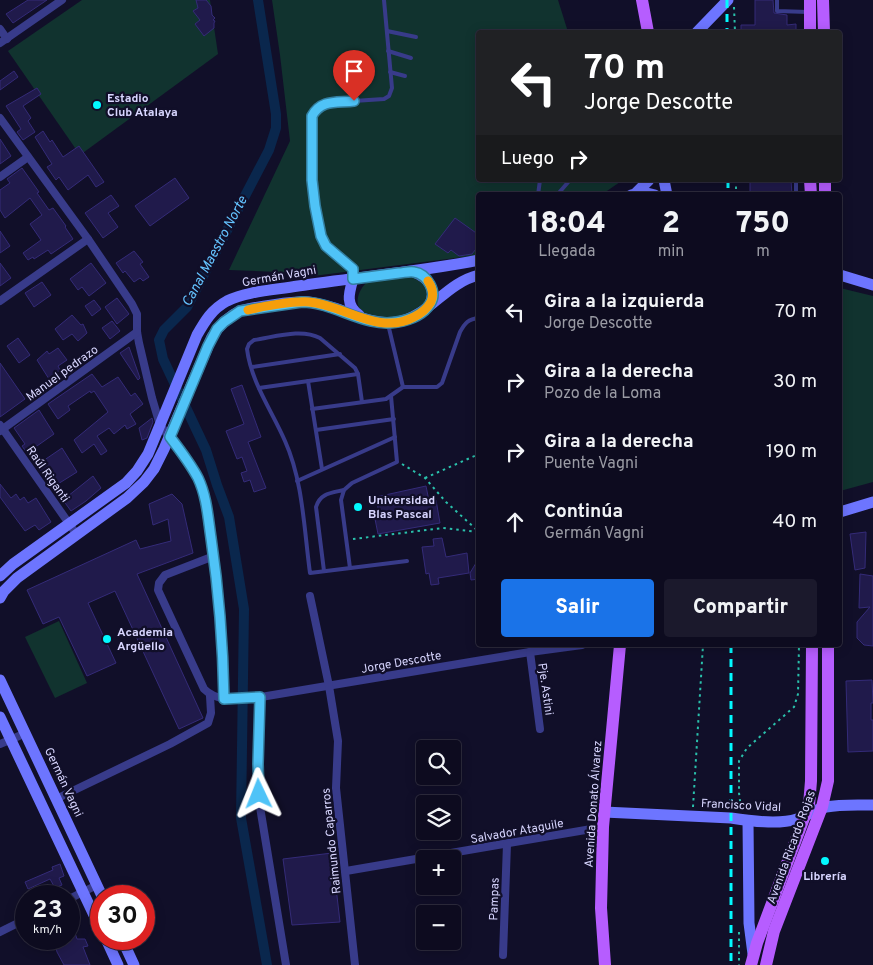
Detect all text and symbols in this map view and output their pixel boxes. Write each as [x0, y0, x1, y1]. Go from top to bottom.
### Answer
text: 70 m [584, 47, 665, 91]
pin [333, 50, 375, 101]
icon: left [501, 50, 566, 115]
icon: arrive [340, 57, 368, 85]
text: Jorge Descotte [584, 90, 733, 117]
place label: Estadio Club Atalaya [107, 91, 178, 121]
marker: Estadio Club Atalaya [91, 99, 103, 111]
icon: right [564, 145, 592, 173]
text: Luego [501, 147, 554, 171]
water label: Canal Maestro Norte [179, 193, 252, 310]
text: 18:04 [528, 206, 606, 243]
text: 2 [662, 206, 680, 243]
text: 750 [736, 206, 790, 243]
text: Llegada [538, 242, 595, 262]
text: min [658, 242, 684, 262]
text: m [756, 242, 770, 262]
street label: Germán Vagni [241, 263, 318, 291]
text: Gira a la izquierda [544, 290, 704, 314]
icon: left [501, 298, 529, 326]
text: 70 m [775, 300, 817, 324]
text: Jorge Descotte [544, 314, 652, 334]
street label: Manuel pedrazo [23, 342, 102, 405]
text: Gira a la derecha [544, 360, 694, 384]
icon: right [501, 368, 529, 396]
text: 30 m [773, 370, 817, 394]
text: Pozo de la Loma [544, 384, 661, 404]
text: Gira a la derecha [544, 430, 694, 454]
icon: right [501, 438, 529, 466]
text: 190 m [766, 440, 817, 464]
street label: Raúl Riganti [22, 443, 72, 506]
text: Puente Vagni [544, 454, 638, 474]
place label: Universidad Blas Pascal [368, 493, 435, 523]
text: Continúa [544, 500, 623, 524]
marker: Universidad Blas Pascal [352, 501, 364, 513]
icon: ahead [501, 508, 529, 536]
text: 40 m [772, 510, 817, 534]
text: Germán Vagni [544, 524, 644, 544]
button: Salir [501, 579, 654, 637]
button: Compartir [664, 579, 817, 637]
place label: Academia Argüello [117, 625, 173, 655]
marker: Academia Argüello [101, 633, 113, 645]
street label: Jorge Descotte [360, 648, 443, 678]
street label: Pje. Astini [533, 662, 557, 716]
map controls [416, 740, 461, 950]
button: search [416, 740, 461, 785]
street label: Avenida Donato Álvarez [582, 740, 606, 868]
street label: Germán Vagni [40, 745, 86, 820]
position arrow [232, 767, 284, 819]
street label: Raimundo Caparros [318, 787, 346, 895]
street label: Avenida Ricardo Rojas [764, 789, 820, 906]
button: layers [416, 795, 461, 840]
street label: Francisco Vidal [700, 796, 782, 816]
street label: Salvador Ataguile [469, 816, 565, 848]
button: + [416, 850, 461, 895]
marker: Librería [819, 855, 831, 867]
place label: Librería [803, 869, 847, 885]
street label: Pampas [486, 877, 504, 921]
speed limit sign: 30 [90, 885, 155, 950]
text: 23 [32, 895, 63, 927]
button: − [416, 905, 461, 950]
text: km/h [33, 922, 62, 938]

